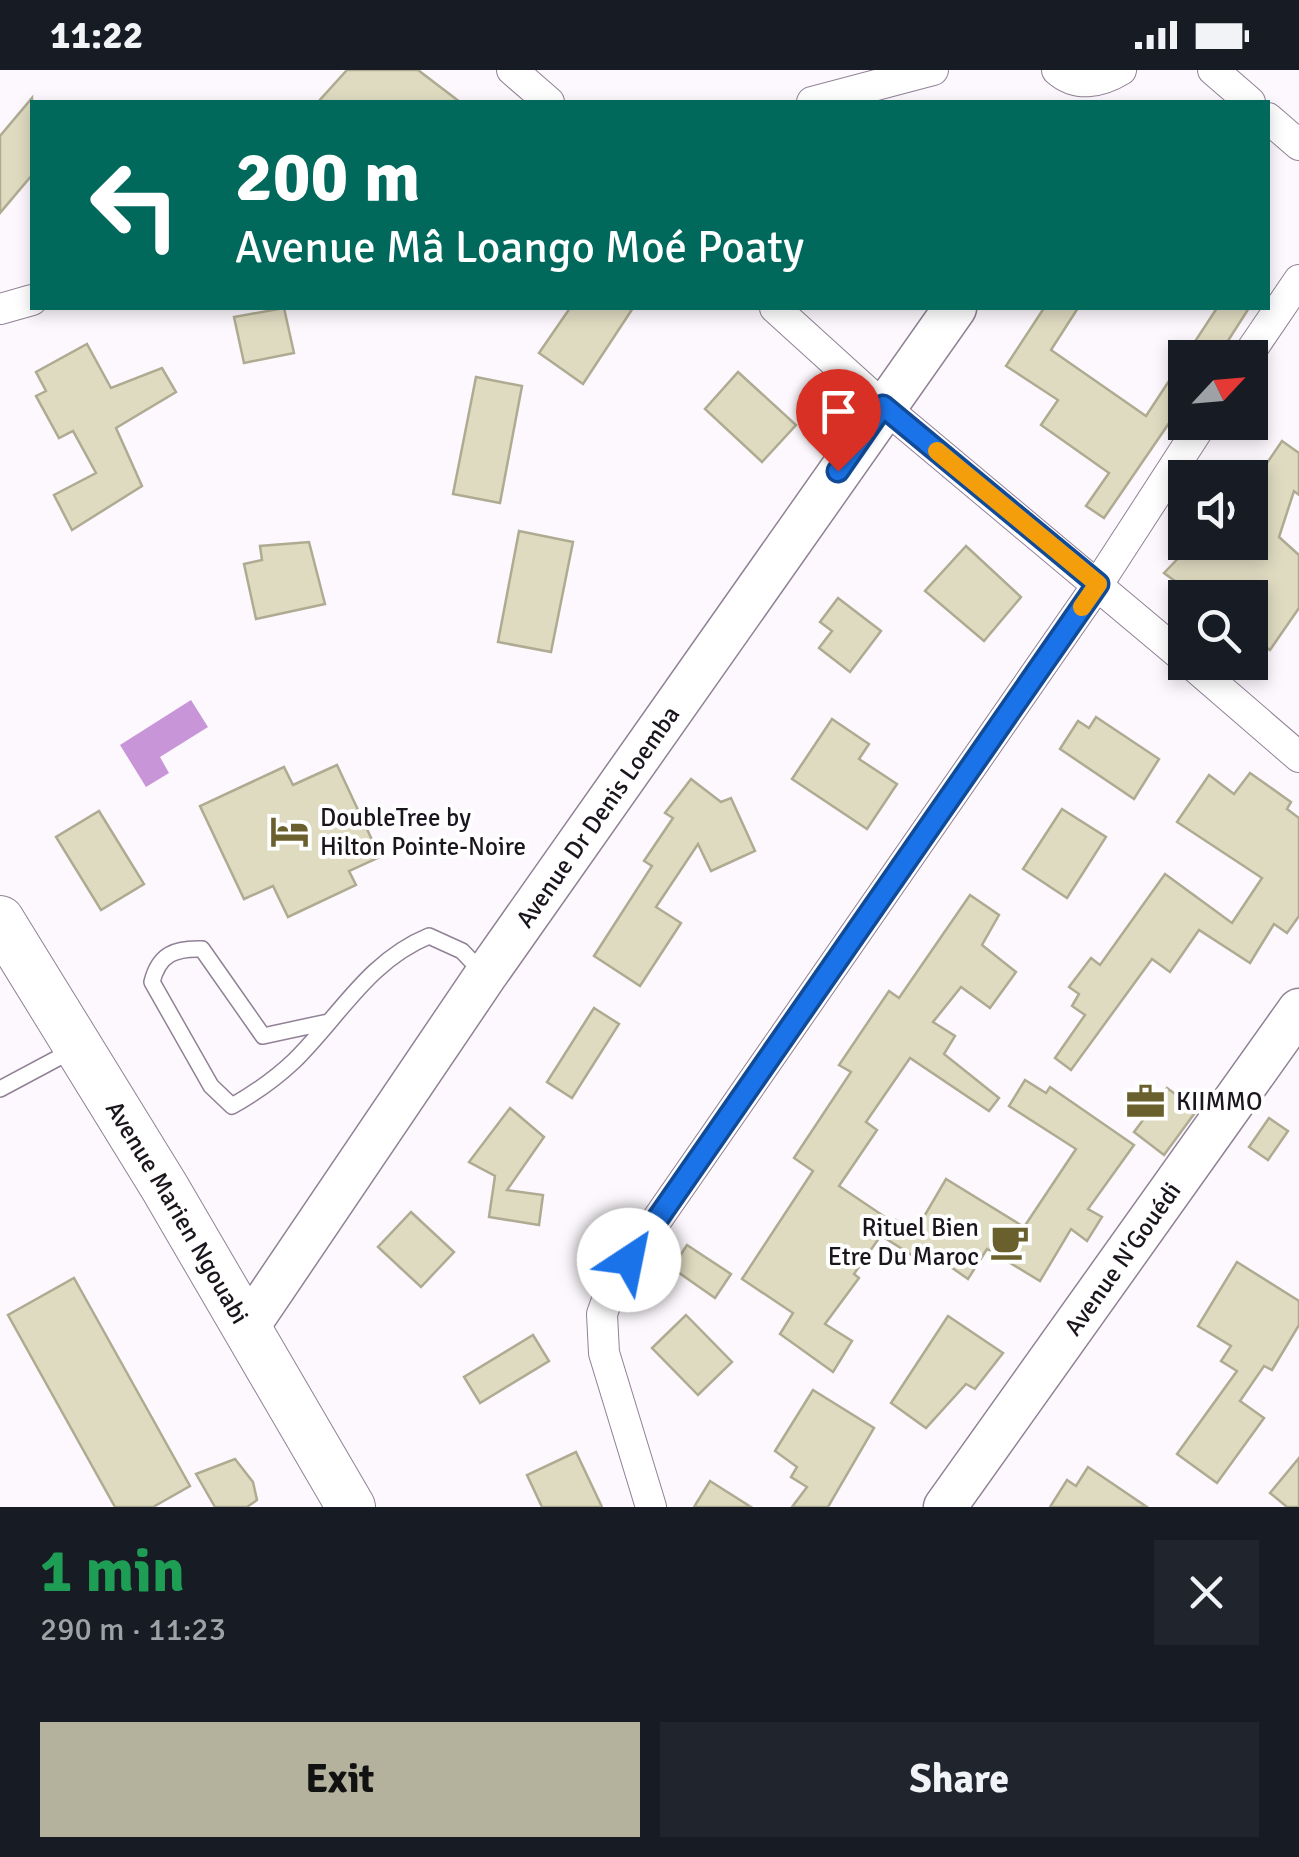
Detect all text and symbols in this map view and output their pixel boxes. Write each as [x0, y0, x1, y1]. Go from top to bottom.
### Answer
text: 11:22 [50, 12, 143, 59]
text: 200 m [235, 134, 420, 220]
icon: left [70, 140, 200, 270]
text: Avenue Mâ Loango Moé Poaty [235, 220, 804, 275]
north arrow [1168, 340, 1268, 440]
map controls [1168, 340, 1268, 680]
pin [796, 369, 881, 472]
icon: arrive [811, 384, 866, 439]
button: sound [1168, 460, 1268, 560]
button: search [1168, 580, 1268, 680]
street label: Avenue Dr Denis Loemba [509, 700, 686, 934]
place label: DoubleTree by Hilton Pointe-Noire [320, 802, 526, 862]
hotel icon: DoubleTree by Hilton Pointe-Noire [269, 810, 311, 852]
office icon: KIIMMO [1125, 1080, 1167, 1122]
place label: KIIMMO [1176, 1086, 1262, 1117]
street label: Avenue Marien Ngouabi [99, 1095, 256, 1329]
street label: Avenue N'Gouédi [1057, 1176, 1188, 1342]
position arrow [577, 1208, 681, 1312]
place label: Rituel Bien Etre Du Maroc [828, 1212, 979, 1272]
cafe icon: Rituel Bien Etre Du Maroc [988, 1220, 1030, 1262]
text: 1 min [40, 1535, 185, 1609]
button: close [1154, 1540, 1259, 1645]
text: 290 m · 11:23 [40, 1610, 226, 1649]
button: Exit [40, 1722, 640, 1837]
button: Share [660, 1722, 1259, 1837]

